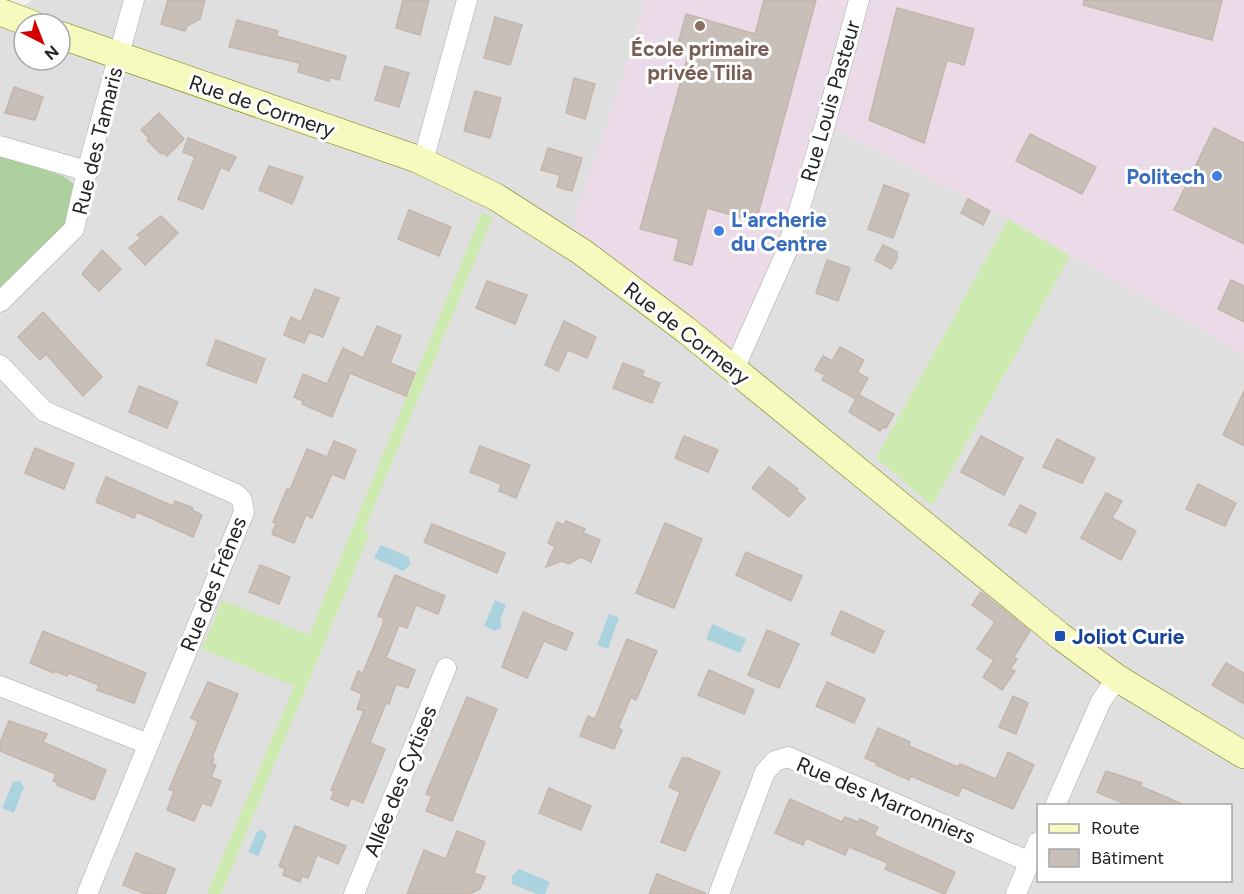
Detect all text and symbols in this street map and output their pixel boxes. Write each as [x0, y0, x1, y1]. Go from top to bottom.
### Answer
north arrow [12, 12, 72, 72]
street label: Rue Louis Pasteur [795, 17, 865, 185]
marker: École primaire privée Tilia [693, 19, 707, 33]
place label: École primaire privée Tilia [631, 36, 770, 85]
text: N [41, 42, 63, 64]
street label: Rue des Tamaris [67, 64, 127, 218]
street label: Rue de Cormery [186, 69, 338, 143]
place label: Politech [1126, 164, 1205, 189]
marker: Politech [1210, 169, 1224, 183]
place label: L'archerie du Centre [731, 207, 828, 256]
marker: L'archerie du Centre [712, 224, 726, 238]
street label: Rue de Cormery [619, 276, 755, 390]
street label: Rue des Frênes [175, 513, 251, 655]
place label: Joliot Curie [1072, 624, 1185, 649]
marker: Joliot Curie [1053, 629, 1067, 643]
street label: Allée des Cytises [358, 702, 442, 860]
street label: Rue des Marronniers [793, 751, 979, 849]
legend [1037, 804, 1232, 882]
text: Route [1091, 817, 1140, 839]
text: Bâtiment [1091, 847, 1164, 869]

